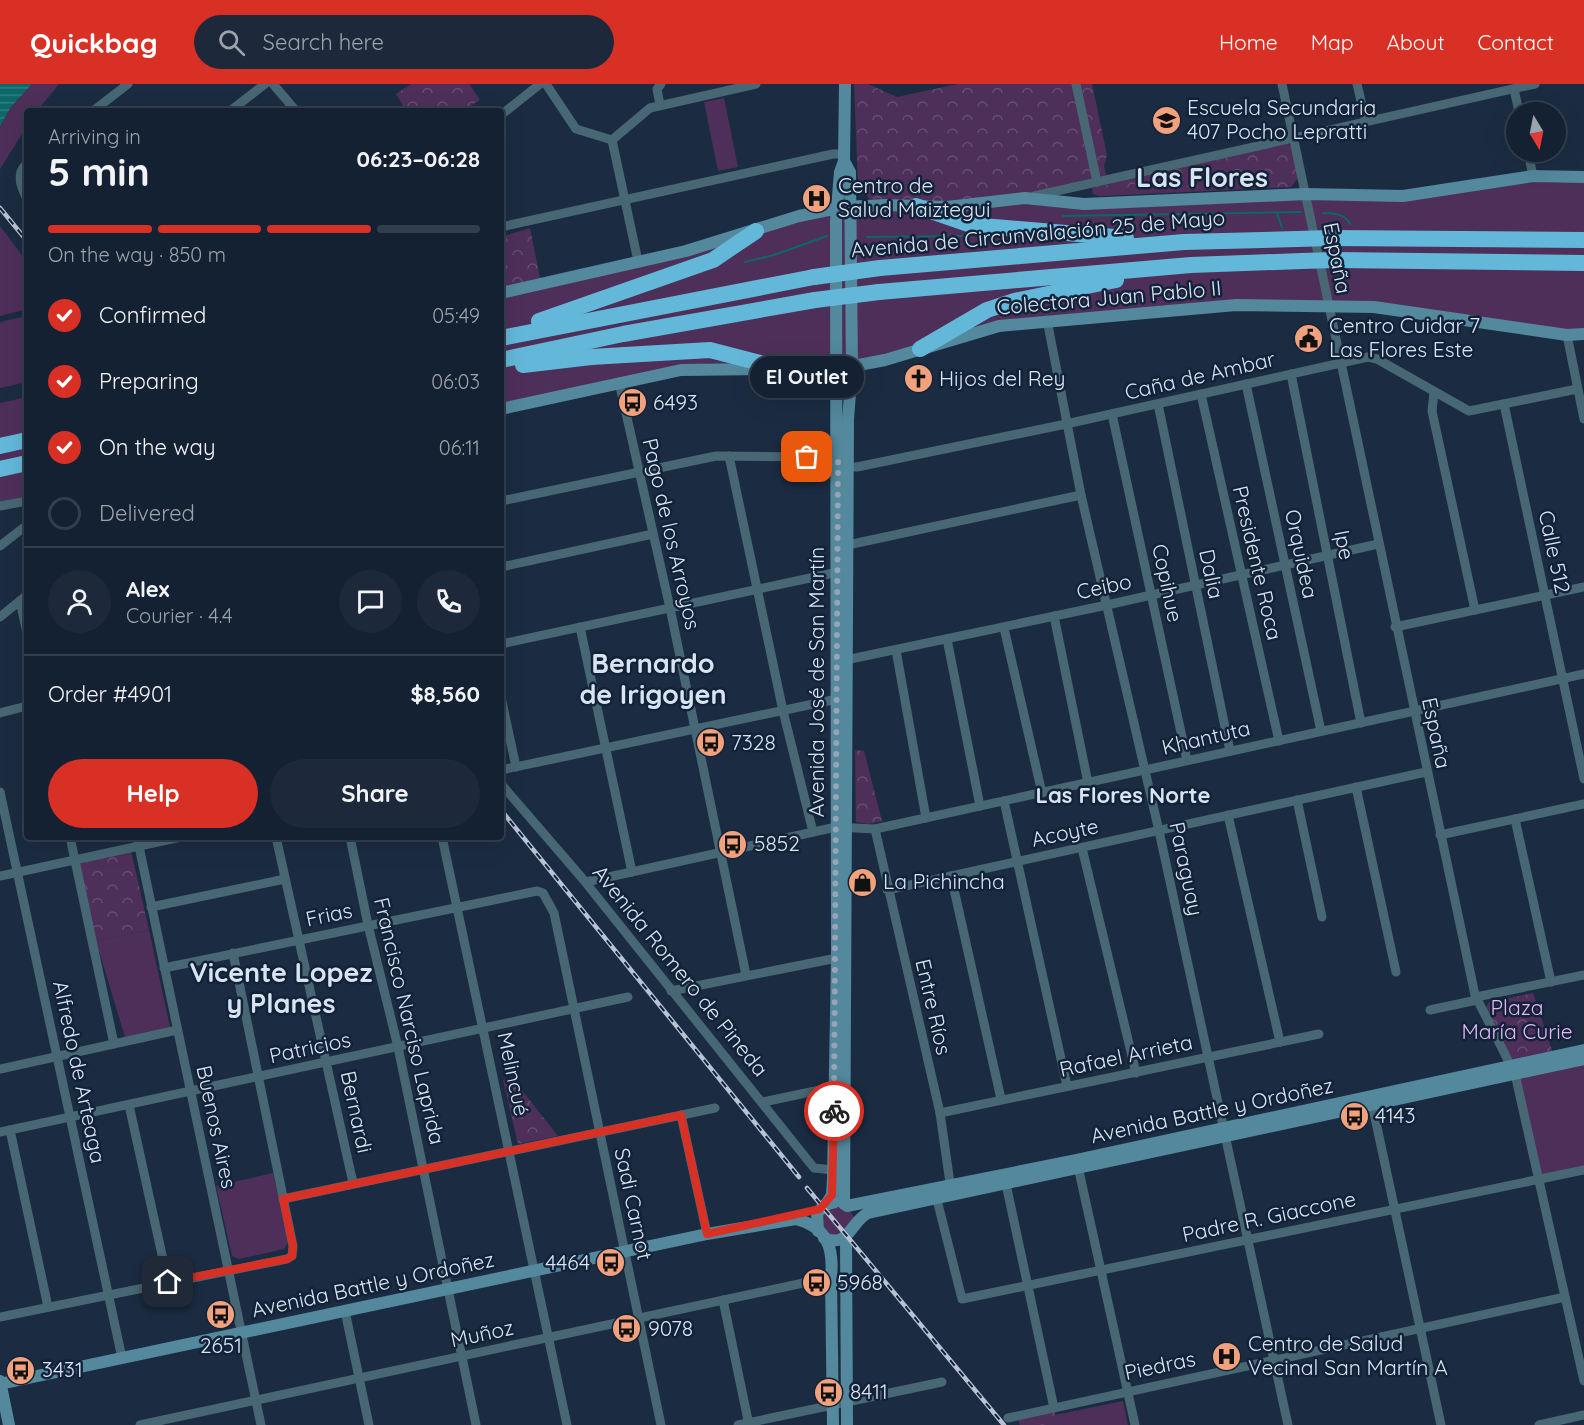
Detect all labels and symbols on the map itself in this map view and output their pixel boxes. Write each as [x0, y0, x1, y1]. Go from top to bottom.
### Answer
place label: Escuela Secundaria 407 Pocho Lepratti [1187, 94, 1376, 144]
north arrow [1506, 102, 1566, 162]
school or university icon: Escuela Secundaria 407 Pocho Lepratti [1150, 104, 1182, 136]
district label: Las Flores [1136, 160, 1268, 194]
place label: Centro de Salud Maiztegui [838, 172, 990, 222]
hospital icon: Centro de Salud Maiztegui [801, 182, 833, 214]
street label: Avenida de Circunvalación 25 de Mayo [850, 204, 1226, 262]
street label: España [1318, 220, 1358, 296]
street label: Colectora Juan Pablo II [995, 274, 1222, 320]
place label: Centro Cuidar 7 Las Flores Este [1329, 312, 1480, 362]
public building icon: Centro Cuidar 7 Las Flores Este [1292, 322, 1324, 354]
street label: Caña de Ambar [1122, 345, 1278, 405]
callout: El Outlet [750, 355, 864, 397]
church icon: Hijos del Rey [902, 363, 934, 395]
place label: Hijos del Rey [939, 365, 1065, 391]
bus stop icon: 6493 [616, 387, 648, 419]
place label: 6493 [653, 389, 698, 415]
pin [781, 431, 832, 482]
street label: Pago de los Arroyos [637, 435, 707, 632]
street label: Presidente Roca [1228, 483, 1288, 643]
street label: Orquidea [1280, 507, 1324, 601]
street label: Calle 512 [1533, 508, 1576, 596]
street label: Ipe [1329, 528, 1361, 562]
street label: Copihue [1147, 541, 1189, 624]
street label: Avenida José de San Martín [803, 547, 829, 817]
street label: Dalia [1194, 547, 1230, 601]
street label: Ceibo [1074, 568, 1134, 605]
district label: Bernardo de Irigoyen [579, 646, 727, 711]
street label: España [1417, 695, 1457, 771]
street label: Khantuta [1159, 714, 1252, 760]
bus stop icon: 7328 [694, 727, 726, 759]
place label: 7328 [731, 729, 776, 755]
district label: Las Flores Norte [1036, 781, 1210, 809]
street label: Acoyte [1029, 812, 1101, 852]
street label: Paraguay [1164, 820, 1210, 918]
bus stop icon: 5852 [717, 828, 749, 860]
place label: 5852 [754, 830, 800, 856]
street label: Avenida Romero de Pineda [588, 860, 774, 1081]
shop icon: La Pichincha [846, 866, 878, 898]
place label: La Pichincha [883, 868, 1005, 894]
street label: Francisco Narciso Laprida [369, 895, 451, 1147]
street label: Frias [303, 896, 354, 932]
district label: Vicente Lopez y Planes [189, 955, 373, 1020]
street label: Entre Ríos [910, 956, 958, 1057]
street label: Alfredo de Arteaga [48, 978, 112, 1165]
park label: Plaza María Curie [1461, 994, 1573, 1044]
street label: Patricios [267, 1026, 353, 1068]
street label: Rafael Arrieta [1057, 1028, 1195, 1082]
street label: Melincué [492, 1029, 536, 1118]
street label: Buenos Aires [191, 1063, 243, 1191]
street label: Bernardi [336, 1068, 378, 1155]
street label: Avenida Battle y Ordoñez [1088, 1072, 1335, 1148]
courier [804, 1081, 864, 1141]
bus stop icon: 4143 [1338, 1100, 1370, 1132]
place label: 4143 [1375, 1102, 1415, 1128]
street label: Sadi Carnot [609, 1145, 659, 1262]
street label: Padre R. Giaccone [1180, 1185, 1358, 1247]
street label: Avenida Battle y Ordoñez [249, 1246, 496, 1322]
bus stop icon: 4464 [595, 1247, 627, 1279]
place label: 4464 [545, 1249, 590, 1275]
pin [142, 1256, 193, 1307]
bus stop icon: 5968 [800, 1267, 832, 1299]
place label: 5968 [837, 1269, 883, 1295]
bus stop icon: 2651 [205, 1299, 237, 1331]
bus stop icon: 9078 [611, 1313, 643, 1345]
street label: Muñoz [448, 1314, 516, 1352]
place label: 9078 [648, 1315, 693, 1341]
place label: Centro de Salud Vecinal San Martín A [1248, 1330, 1448, 1380]
place label: 2651 [200, 1332, 242, 1358]
hospital icon: Centro de Salud Vecinal San Martín A [1211, 1340, 1243, 1372]
street label: Piedras [1122, 1345, 1198, 1385]
bus stop icon: 3431 [5, 1354, 37, 1386]
place label: 3431 [42, 1356, 83, 1382]
bus stop icon: 8411 [813, 1376, 845, 1408]
place label: 8411 [850, 1378, 888, 1404]

